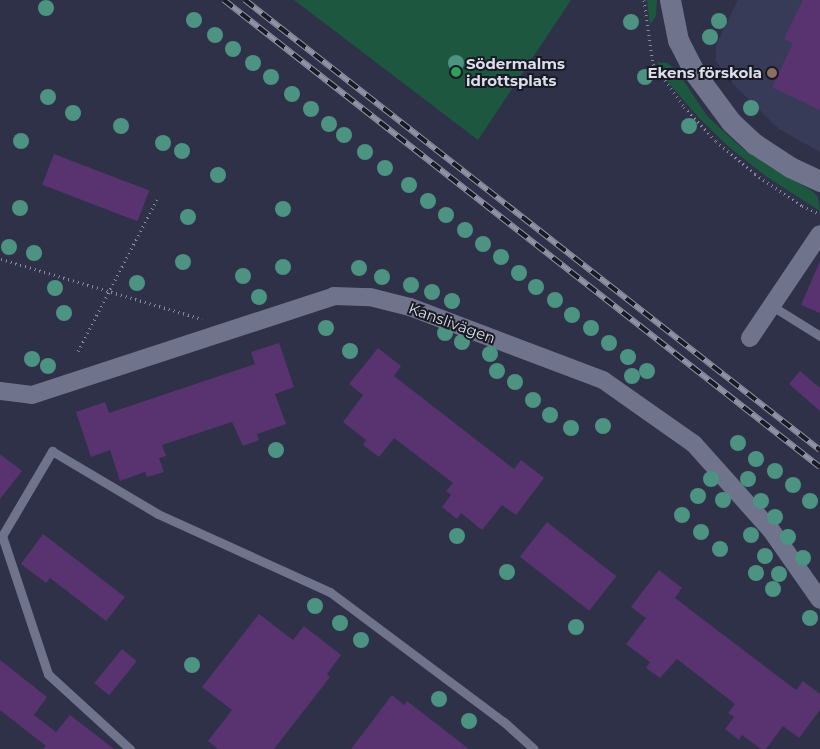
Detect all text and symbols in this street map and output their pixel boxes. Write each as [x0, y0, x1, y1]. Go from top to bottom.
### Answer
place label: Södermalms idrottsplats [466, 54, 565, 89]
place label: Ekens förskola [647, 64, 762, 82]
marker: Södermalms idrottsplats [450, 66, 462, 78]
marker: Ekens förskola [766, 67, 778, 79]
street label: Kanslivägen [406, 299, 498, 347]

